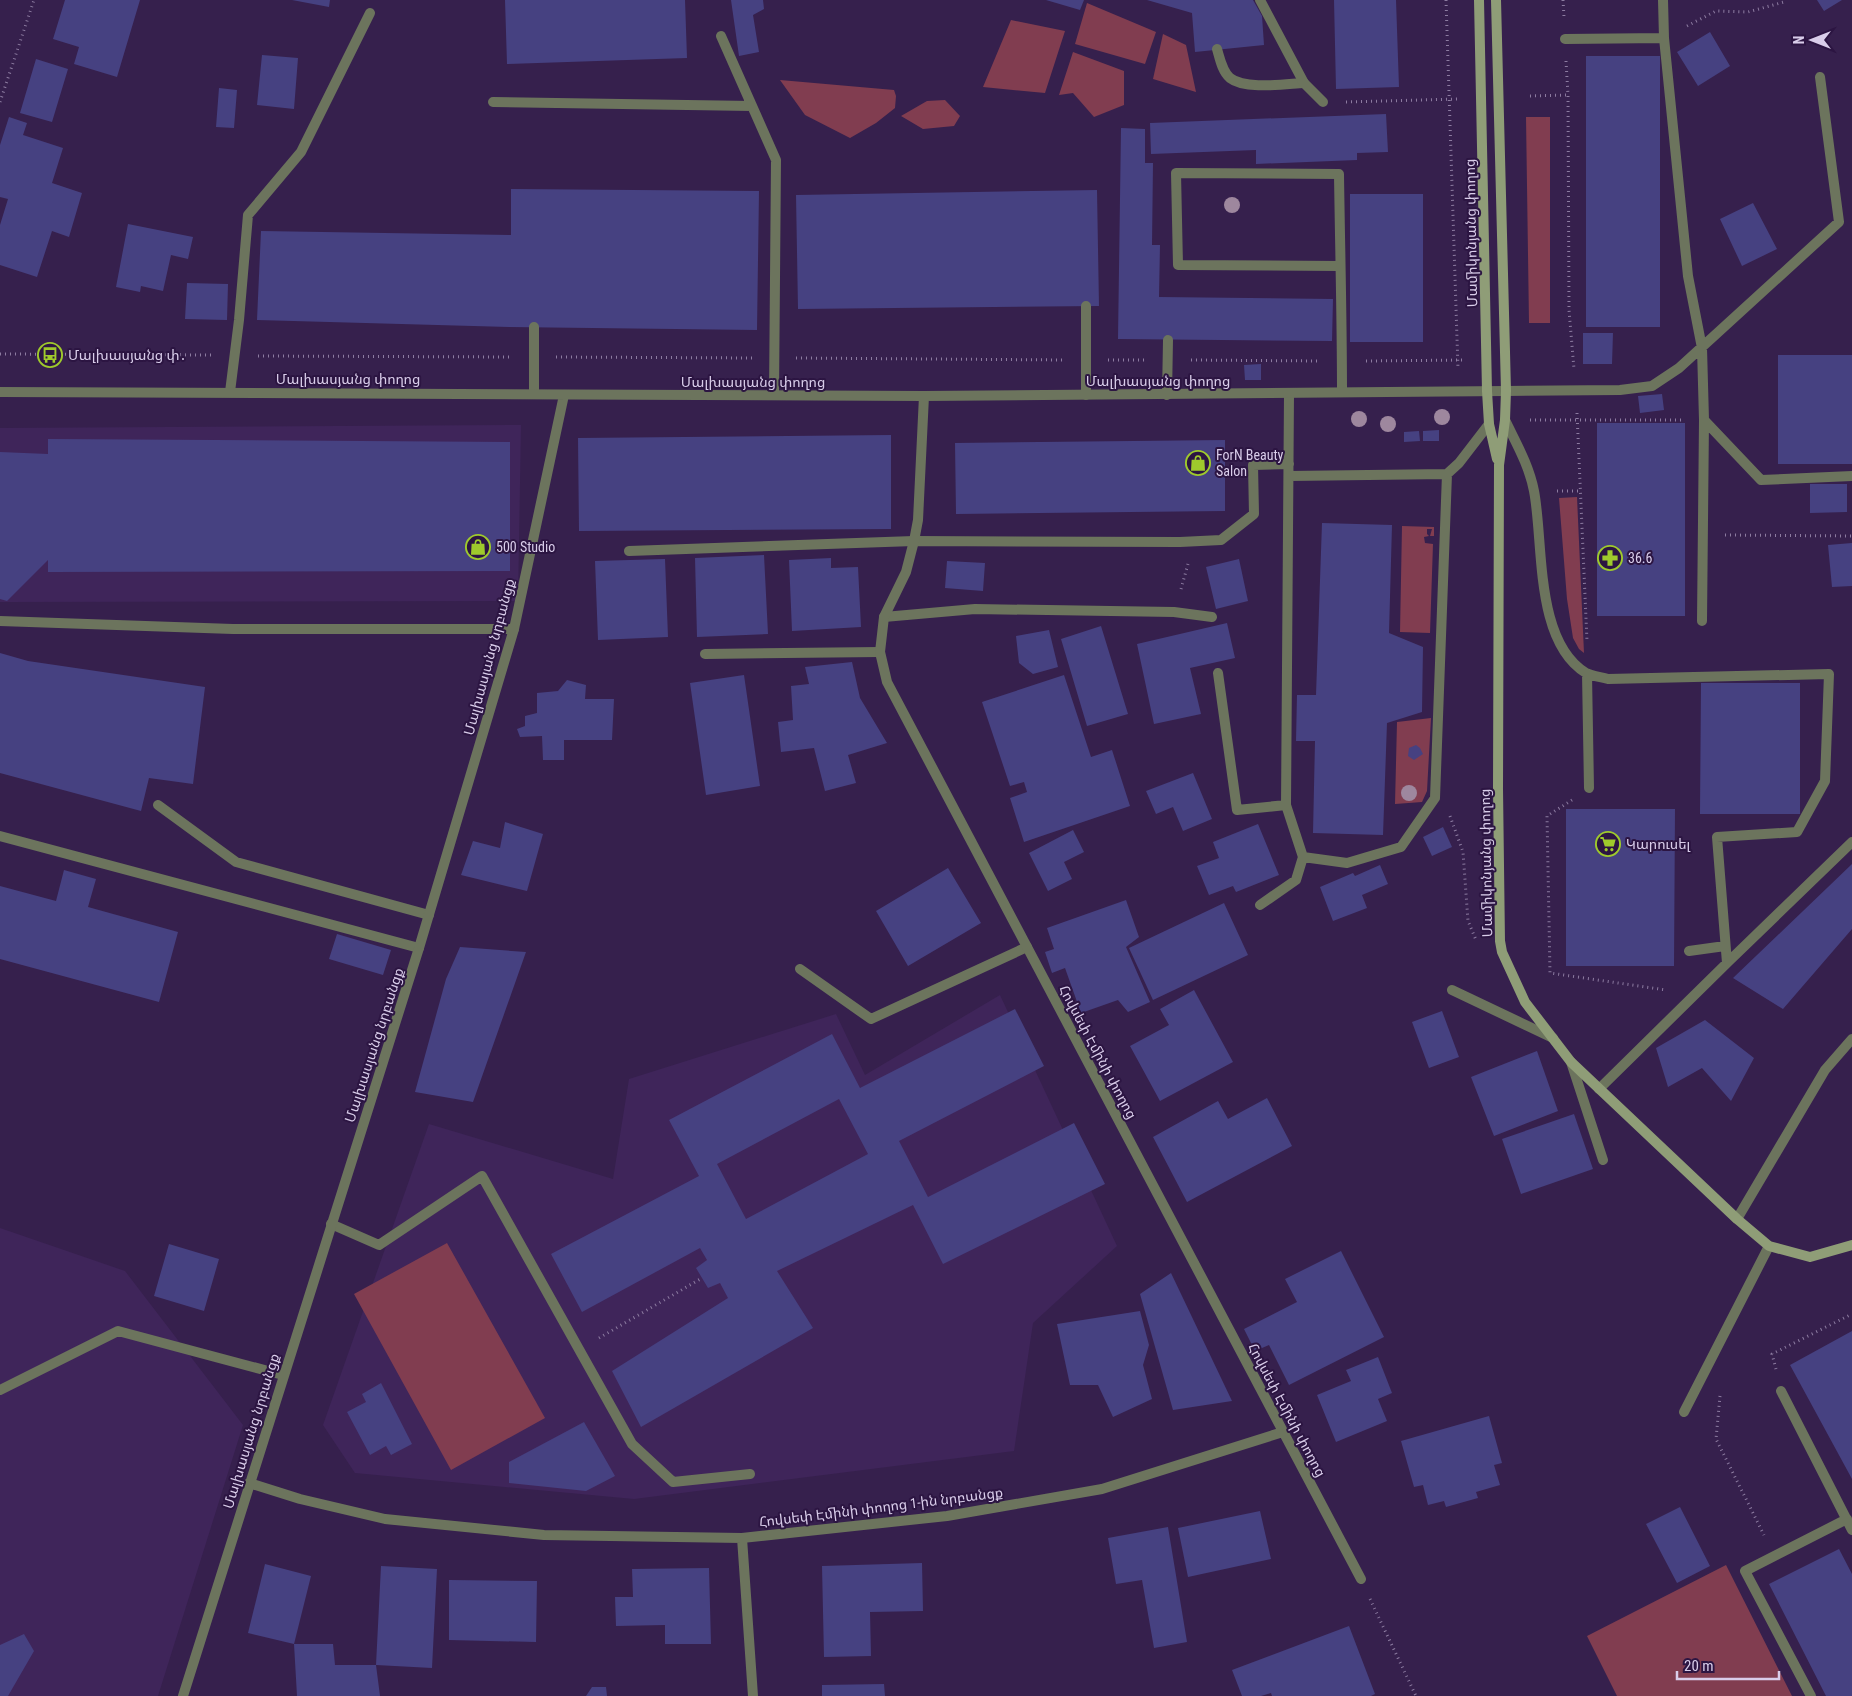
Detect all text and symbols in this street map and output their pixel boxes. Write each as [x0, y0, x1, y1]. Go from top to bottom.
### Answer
north arrow [1787, 15, 1837, 65]
text: N [1791, 36, 1807, 44]
street label: Մամիկոնյանց փողոց [1462, 159, 1480, 307]
bus stop icon: Մալխասյանց փ․ [37, 342, 63, 368]
place label: Մալխասյանց փ․ [68, 347, 187, 363]
street label: Մալխասյանց փողոց [276, 371, 420, 387]
street label: Մալխասյանց փողոց [1086, 373, 1230, 389]
street label: Մալխասյանց փողոց [681, 374, 825, 390]
place label: ForN Beauty Salon [1216, 447, 1284, 479]
shop icon: ForN Beauty Salon [1185, 450, 1211, 476]
shop icon: 500 Studio [465, 534, 491, 560]
place label: 500 Studio [496, 539, 555, 555]
pharmacy icon: 36.6 [1597, 545, 1623, 571]
place label: 36.6 [1628, 550, 1653, 566]
street label: Մալխասյանց նրբանցք [460, 577, 518, 737]
street label: Մամիկոնյանց փողոց [1477, 789, 1495, 937]
supermarket icon: Կարուսել [1595, 831, 1621, 857]
place label: Կարուսել [1626, 836, 1691, 852]
street label: Մալխասյանց նրբանցք [341, 966, 407, 1124]
street label: Հովսեփ Էմինի փողոց [1056, 982, 1140, 1122]
street label: Հովսեփ Էմինի փողոց [1245, 1340, 1329, 1480]
street label: Մալխասյանց նրբանցք [220, 1351, 282, 1511]
street label: Հովսեփ Էմինի փողոց 1-ին նրբանցք [758, 1484, 1004, 1530]
scale bar [1677, 1648, 1780, 1680]
text: 20 m [1684, 1657, 1714, 1675]

